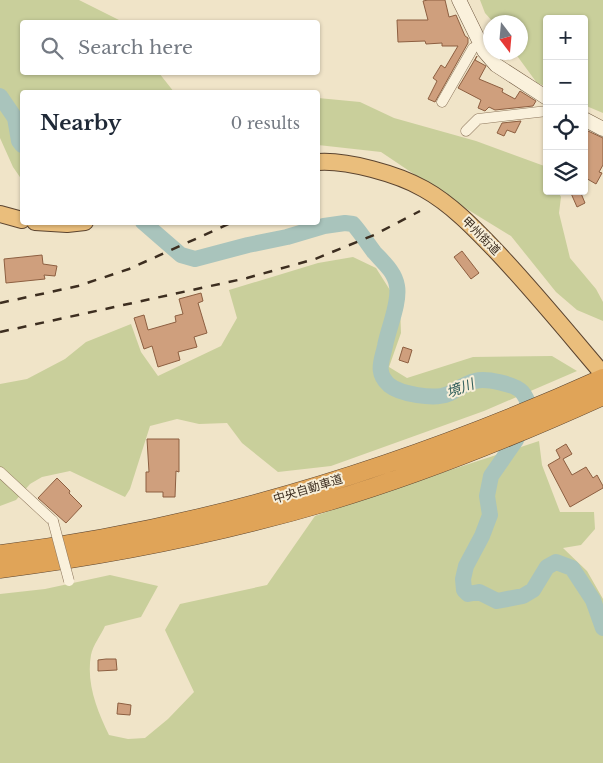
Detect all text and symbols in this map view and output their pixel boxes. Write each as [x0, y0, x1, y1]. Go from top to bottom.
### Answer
north arrow [483, 15, 528, 60]
map controls [543, 15, 588, 195]
button: + [543, 15, 588, 60]
search box [20, 20, 320, 75]
icon: search [38, 34, 66, 62]
text: Search here [78, 36, 193, 59]
button: − [543, 60, 588, 105]
button: locate [543, 105, 588, 150]
text: Nearby [40, 110, 121, 136]
text: 0 results [231, 113, 300, 133]
button: layers [543, 150, 588, 195]
street label: 甲州街道 [459, 213, 504, 258]
water label: 境川 [444, 374, 478, 401]
street label: 中央自動車道 [271, 471, 344, 506]

